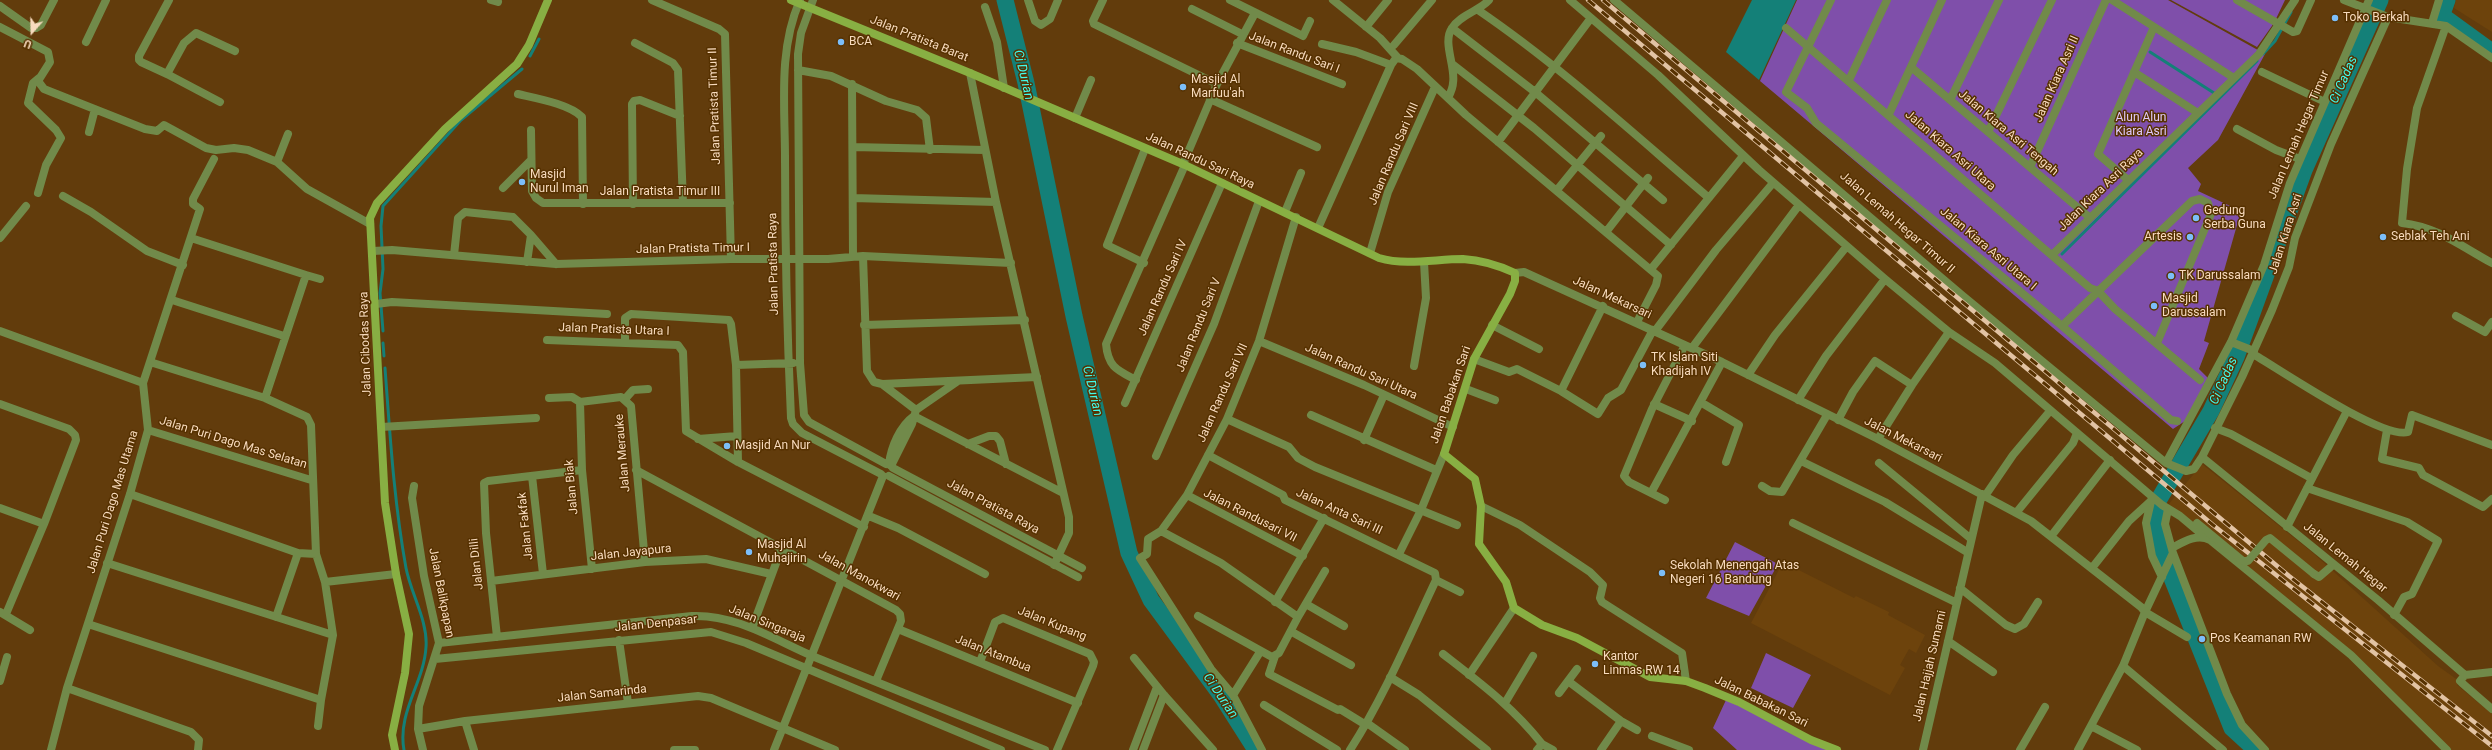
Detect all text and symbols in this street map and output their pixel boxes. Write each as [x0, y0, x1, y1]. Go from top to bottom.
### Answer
place label: Toko Berkah [2343, 11, 2409, 25]
north arrow [12, 12, 52, 52]
street label: Jalan Pratista Barat [868, 13, 970, 65]
marker: Toko Berkah [2330, 13, 2340, 23]
street label: Jalan Randu Sari I [1247, 29, 1341, 77]
street label: Jalan Kiara Asri II [2032, 34, 2082, 124]
place label: BCA [849, 35, 872, 49]
text: U [22, 36, 33, 51]
marker: BCA [836, 37, 846, 47]
street label: Jalan Pratista Timur II [706, 47, 724, 165]
water label: Ci Durian [1010, 48, 1036, 102]
water label: Ci Cadas [2327, 54, 2361, 106]
street label: Jalan Lemah Hegar Timur [2265, 69, 2333, 201]
place label: Masjid Al Marfuu'ah [1191, 73, 1245, 101]
marker: Masjid Al Marfuu'ah [1178, 82, 1188, 92]
street label: Jalan Kiara Asri Tengah [1955, 87, 2061, 179]
street label: Jalan Randu Sari VIII [1366, 100, 1422, 208]
street label: Jalan Kiara Asri Utara [1902, 108, 1998, 194]
park label: Alun Alun Kiara Asri [2115, 111, 2167, 139]
street label: Jalan Randu Sari Raya [1143, 129, 1257, 193]
street label: Jalan Kiara Asri Raya [2056, 146, 2146, 234]
place label: Masjid Nurul Iman [530, 168, 589, 196]
street label: Jalan Lemah Hegar Timur II [1837, 169, 1957, 277]
marker: Masjid Nurul Iman [517, 177, 527, 187]
street label: Jalan Pratista Timur III [600, 185, 720, 199]
street label: Jalan Kiara Asri [2266, 192, 2306, 276]
street label: Jalan Kiara Asri Utara I [1937, 204, 2039, 294]
place label: Gedung Serba Guna [2204, 204, 2266, 232]
street label: Jalan Pratista Raya [766, 213, 782, 315]
marker: Gedung Serba Guna [2191, 213, 2201, 223]
place label: Artesis [2144, 230, 2182, 244]
place label: Seblak Teh Ani [2391, 230, 2470, 244]
marker: Artesis [2185, 232, 2195, 242]
marker: Seblak Teh Ani [2378, 232, 2388, 242]
street label: Jalan Randu Sari IV [1135, 238, 1191, 338]
street label: Jalan Pratista Timur I [636, 241, 750, 257]
place label: TK Darussalam [2179, 269, 2261, 283]
marker: TK Darussalam [2166, 271, 2176, 281]
street label: Jalan Mekarsari [1570, 273, 1654, 323]
street label: Jalan Randu Sari V [1174, 276, 1224, 374]
street label: Jalan Cibodas Raya [357, 291, 375, 397]
place label: Masjid Darussalam [2162, 292, 2226, 320]
marker: Masjid Darussalam [2149, 301, 2159, 311]
street label: Jalan Pratista Utara I [558, 321, 670, 339]
street label: Jalan Randu Sari VII [1195, 341, 1251, 445]
street label: Jalan Randu Sari Utara [1303, 341, 1419, 403]
street label: Jalan Babakan Sari [1428, 344, 1474, 446]
place label: TK Islam Siti Khadijah IV [1651, 351, 1718, 379]
water label: Ci Cadas [2207, 355, 2241, 407]
marker: TK Islam Siti Khadijah IV [1638, 360, 1648, 370]
water label: Ci Durian [1079, 364, 1105, 418]
street label: Jalan Merauke [612, 413, 634, 493]
street label: Jalan Puri Dago Mas Selatan [158, 414, 308, 472]
street label: Jalan Mekarsari [1862, 414, 1944, 466]
street label: Jalan Puri Dago Mas Utama [84, 429, 142, 575]
place label: Masjid An Nur [735, 439, 810, 453]
marker: Masjid An Nur [722, 441, 732, 451]
street label: Jalan Biak [562, 459, 582, 515]
street label: Jalan Pratista Raya [944, 477, 1042, 537]
street label: Jalan Randusari VII [1201, 486, 1299, 546]
street label: Jalan Anta Sari III [1294, 486, 1384, 538]
street label: Jalan Fakfak [515, 491, 537, 561]
street label: Jalan Lemah Hegar [2300, 520, 2390, 596]
street label: Jalan Dilli [467, 538, 487, 590]
place label: Masjid Al Muhajirin [757, 538, 807, 566]
street label: Jalan Jayapura [590, 542, 672, 564]
street label: Jalan Balikpapan [425, 547, 457, 639]
marker: Masjid Al Muhajirin [744, 547, 754, 557]
street label: Jalan Manokwari [816, 548, 902, 604]
place label: Sekolah Menengah Atas Negeri 16 Bandung [1670, 559, 1799, 587]
marker: Sekolah Menengah Atas Negeri 16 Bandung [1657, 568, 1667, 578]
street label: Jalan Singaraja [726, 602, 808, 646]
street label: Jalan Kupang [1016, 604, 1088, 644]
street label: Jalan Hajjah Sumarni [1910, 609, 1950, 723]
street label: Jalan Denpasar [614, 612, 698, 636]
street label: Jalan Atambua [953, 632, 1033, 676]
place label: Pos Keamanan RW [2210, 632, 2312, 646]
marker: Pos Keamanan RW [2197, 634, 2207, 644]
place label: Kantor Linmas RW 14 [1603, 650, 1680, 678]
marker: Kantor Linmas RW 14 [1590, 659, 1600, 669]
water label: Ci Durian [1199, 671, 1241, 721]
street label: Jalan Babakan Sari [1712, 673, 1810, 731]
street label: Jalan Samarinda [557, 682, 647, 706]

